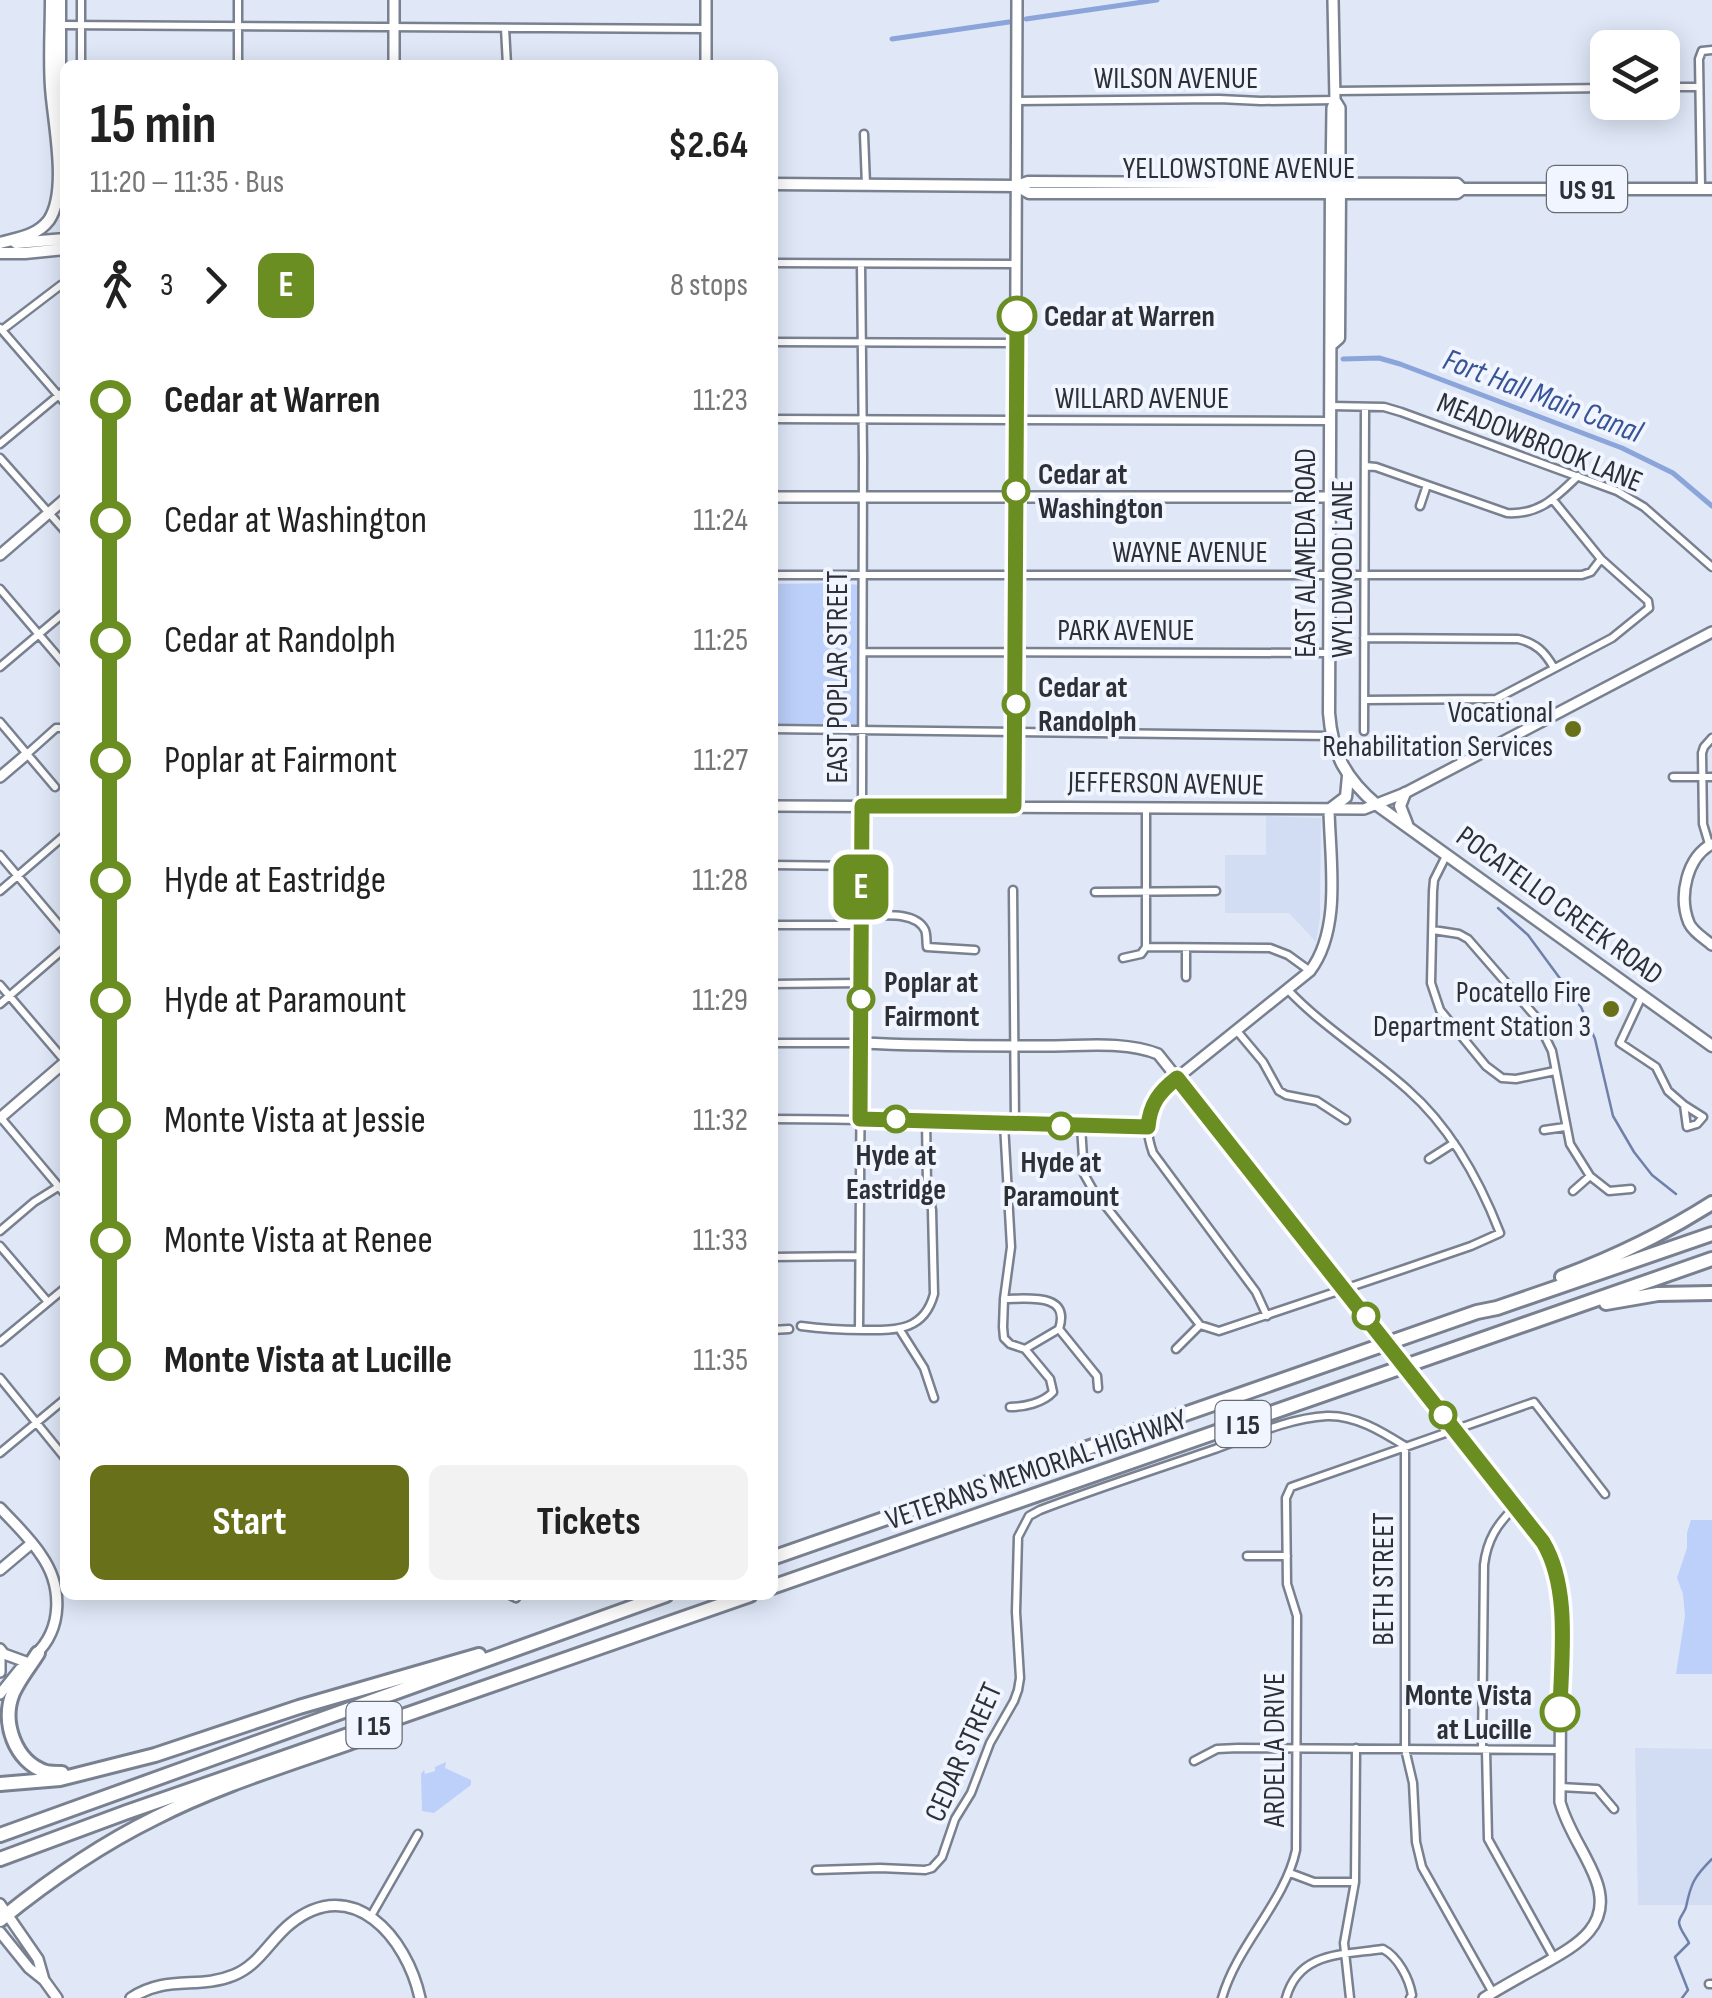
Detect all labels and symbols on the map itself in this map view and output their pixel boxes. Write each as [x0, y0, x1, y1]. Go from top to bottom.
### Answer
street label: WILSON AVENUE [1094, 61, 1258, 97]
street label: YELLOWSTONE AVENUE [1123, 151, 1355, 187]
road number: US 91 [1547, 166, 1627, 212]
marker: Cedar at Warren [998, 297, 1036, 335]
place label: Cedar at Warren [1044, 299, 1215, 335]
water label: Fort Hall Main Canal [1437, 341, 1649, 453]
street label: WILLARD AVENUE [1055, 381, 1229, 417]
street label: MEADOWBROOK LANE [1432, 385, 1648, 501]
street label: EAST ALAMEDA ROAD [1288, 448, 1324, 658]
place label: Cedar at Washington [1038, 457, 1163, 527]
marker: Cedar at Washington [1003, 478, 1029, 504]
street label: WYLDWOOD LANE [1325, 480, 1361, 658]
street label: WAYNE AVENUE [1112, 535, 1268, 571]
street label: EAST POPLAR STREET [820, 570, 856, 784]
street label: PARK AVENUE [1057, 613, 1195, 649]
place label: Cedar at Randolph [1038, 670, 1137, 740]
marker: Cedar at Randolph [1003, 691, 1029, 717]
place label: Vocational Rehabilitation Services [1322, 695, 1553, 765]
marker: Vocational Rehabilitation Services [1562, 718, 1584, 740]
street label: JEFFERSON AVENUE [1066, 764, 1264, 804]
street label: POCATELLO CREEK ROAD [1449, 819, 1670, 993]
line badge: E [828, 854, 894, 920]
place label: Poplar at Fairmont [884, 965, 980, 1035]
place label: Pocatello Fire Department Station 3 [1373, 975, 1591, 1045]
marker: Poplar at Fairmont [848, 986, 874, 1012]
marker: Pocatello Fire Department Station 3 [1600, 998, 1622, 1020]
marker: Hyde at Eastridge [883, 1106, 909, 1132]
marker: Hyde at Paramount [1048, 1113, 1074, 1139]
place label: Hyde at Eastridge [846, 1138, 946, 1208]
place label: Hyde at Paramount [1003, 1145, 1119, 1215]
unlabelled marker [1353, 1303, 1379, 1329]
street label: VETERANS MEMORIAL HIGHWAY [881, 1401, 1192, 1538]
road number: I 15 [1216, 1401, 1270, 1447]
unlabelled marker [1430, 1402, 1456, 1428]
street label: BETH STREET [1366, 1512, 1402, 1646]
street label: ARDELLA DRIVE [1257, 1673, 1293, 1828]
street label: CEDAR STREET [917, 1677, 1011, 1827]
place label: Monte Vista at Lucille [1405, 1678, 1532, 1748]
marker: Monte Vista at Lucille [1541, 1693, 1579, 1731]
road number: I 15 [346, 1702, 402, 1748]

